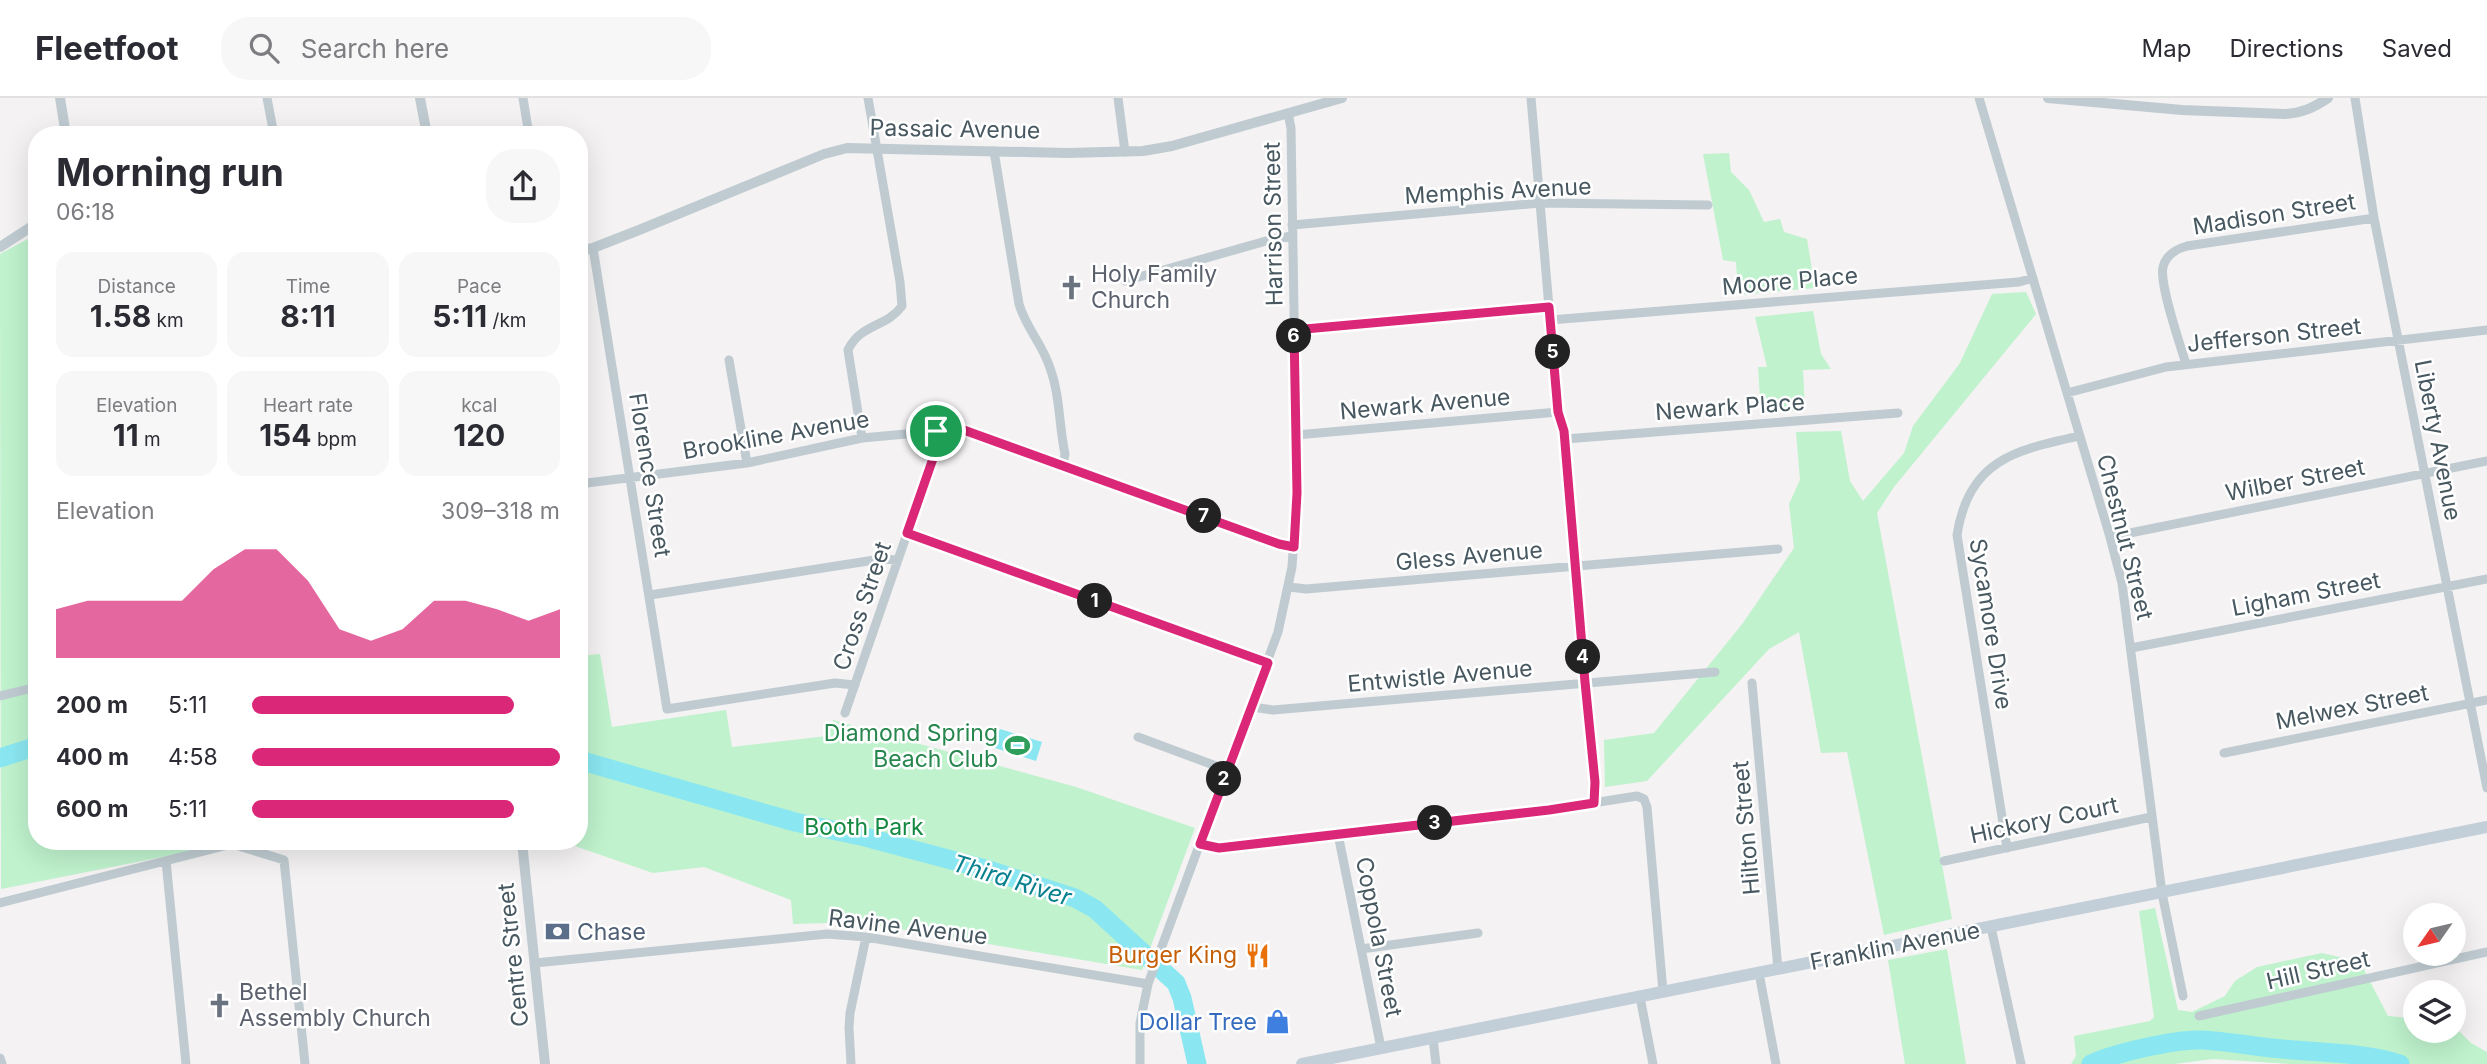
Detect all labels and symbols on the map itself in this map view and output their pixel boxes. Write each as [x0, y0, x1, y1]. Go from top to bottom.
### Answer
street label: Passaic Avenue [869, 114, 1041, 144]
street label: Harrison Street [1258, 141, 1288, 306]
street label: Memphis Avenue [1404, 172, 1592, 210]
street label: Madison Street [2191, 187, 2358, 241]
place label: Holy Family Church [1091, 260, 1217, 314]
street label: Moore Place [1721, 261, 1859, 301]
church icon: Holy Family Church [1057, 273, 1085, 301]
street label: Jefferson Street [2186, 312, 2363, 358]
pin: 6 [1276, 318, 1312, 354]
pin: 5 [1536, 334, 1570, 370]
street label: Liberty Avenue [2409, 357, 2467, 523]
street label: Newark Avenue [1339, 383, 1511, 425]
street label: Newark Place [1654, 388, 1806, 426]
street label: Florence Street [623, 391, 677, 560]
pin [906, 401, 966, 461]
street label: Brookline Avenue [681, 405, 871, 465]
street label: Chestnut Street [2091, 451, 2159, 623]
street label: Wilber Street [2223, 453, 2368, 507]
pin: 7 [1186, 498, 1222, 534]
street label: Gless Avenue [1394, 536, 1544, 576]
street label: Cross Street [827, 537, 897, 674]
street label: Sycamore Drive [1964, 537, 2018, 711]
street label: Ligham Street [2229, 566, 2383, 622]
pin: 1 [1078, 584, 1112, 618]
pin: 4 [1566, 640, 1600, 674]
street label: Entwistle Avenue [1346, 654, 1534, 698]
street label: Melwex Street [2273, 678, 2431, 736]
place label: Diamond Spring Beach Club [824, 719, 998, 773]
sports icon: Diamond Spring Beach Club [1004, 732, 1032, 760]
street label: Hilton Street [1726, 759, 1766, 896]
pin: 2 [1206, 762, 1242, 796]
street label: Hickory Court [1967, 791, 2121, 849]
pin: 3 [1418, 806, 1452, 840]
park label: Booth Park [804, 813, 924, 841]
water label: Third River [949, 848, 1076, 912]
street label: Coppola Street [1350, 855, 1408, 1020]
street label: Centre Street [491, 881, 534, 1028]
street label: Ravine Avenue [827, 903, 989, 951]
north arrow [2403, 903, 2466, 966]
street label: Franklin Avenue [1808, 916, 1982, 976]
bank icon: Chase [543, 918, 571, 946]
place label: Chase [577, 918, 646, 946]
place label: Burger King [1108, 941, 1237, 969]
restaurant icon: Burger King [1243, 941, 1271, 969]
street label: Hill Street [2264, 944, 2373, 995]
place label: Bethel Assembly Church [239, 978, 431, 1032]
church icon: Bethel Assembly Church [205, 991, 233, 1019]
place label: Dollar Tree [1139, 1008, 1257, 1036]
shop icon: Dollar Tree [1263, 1008, 1291, 1036]

